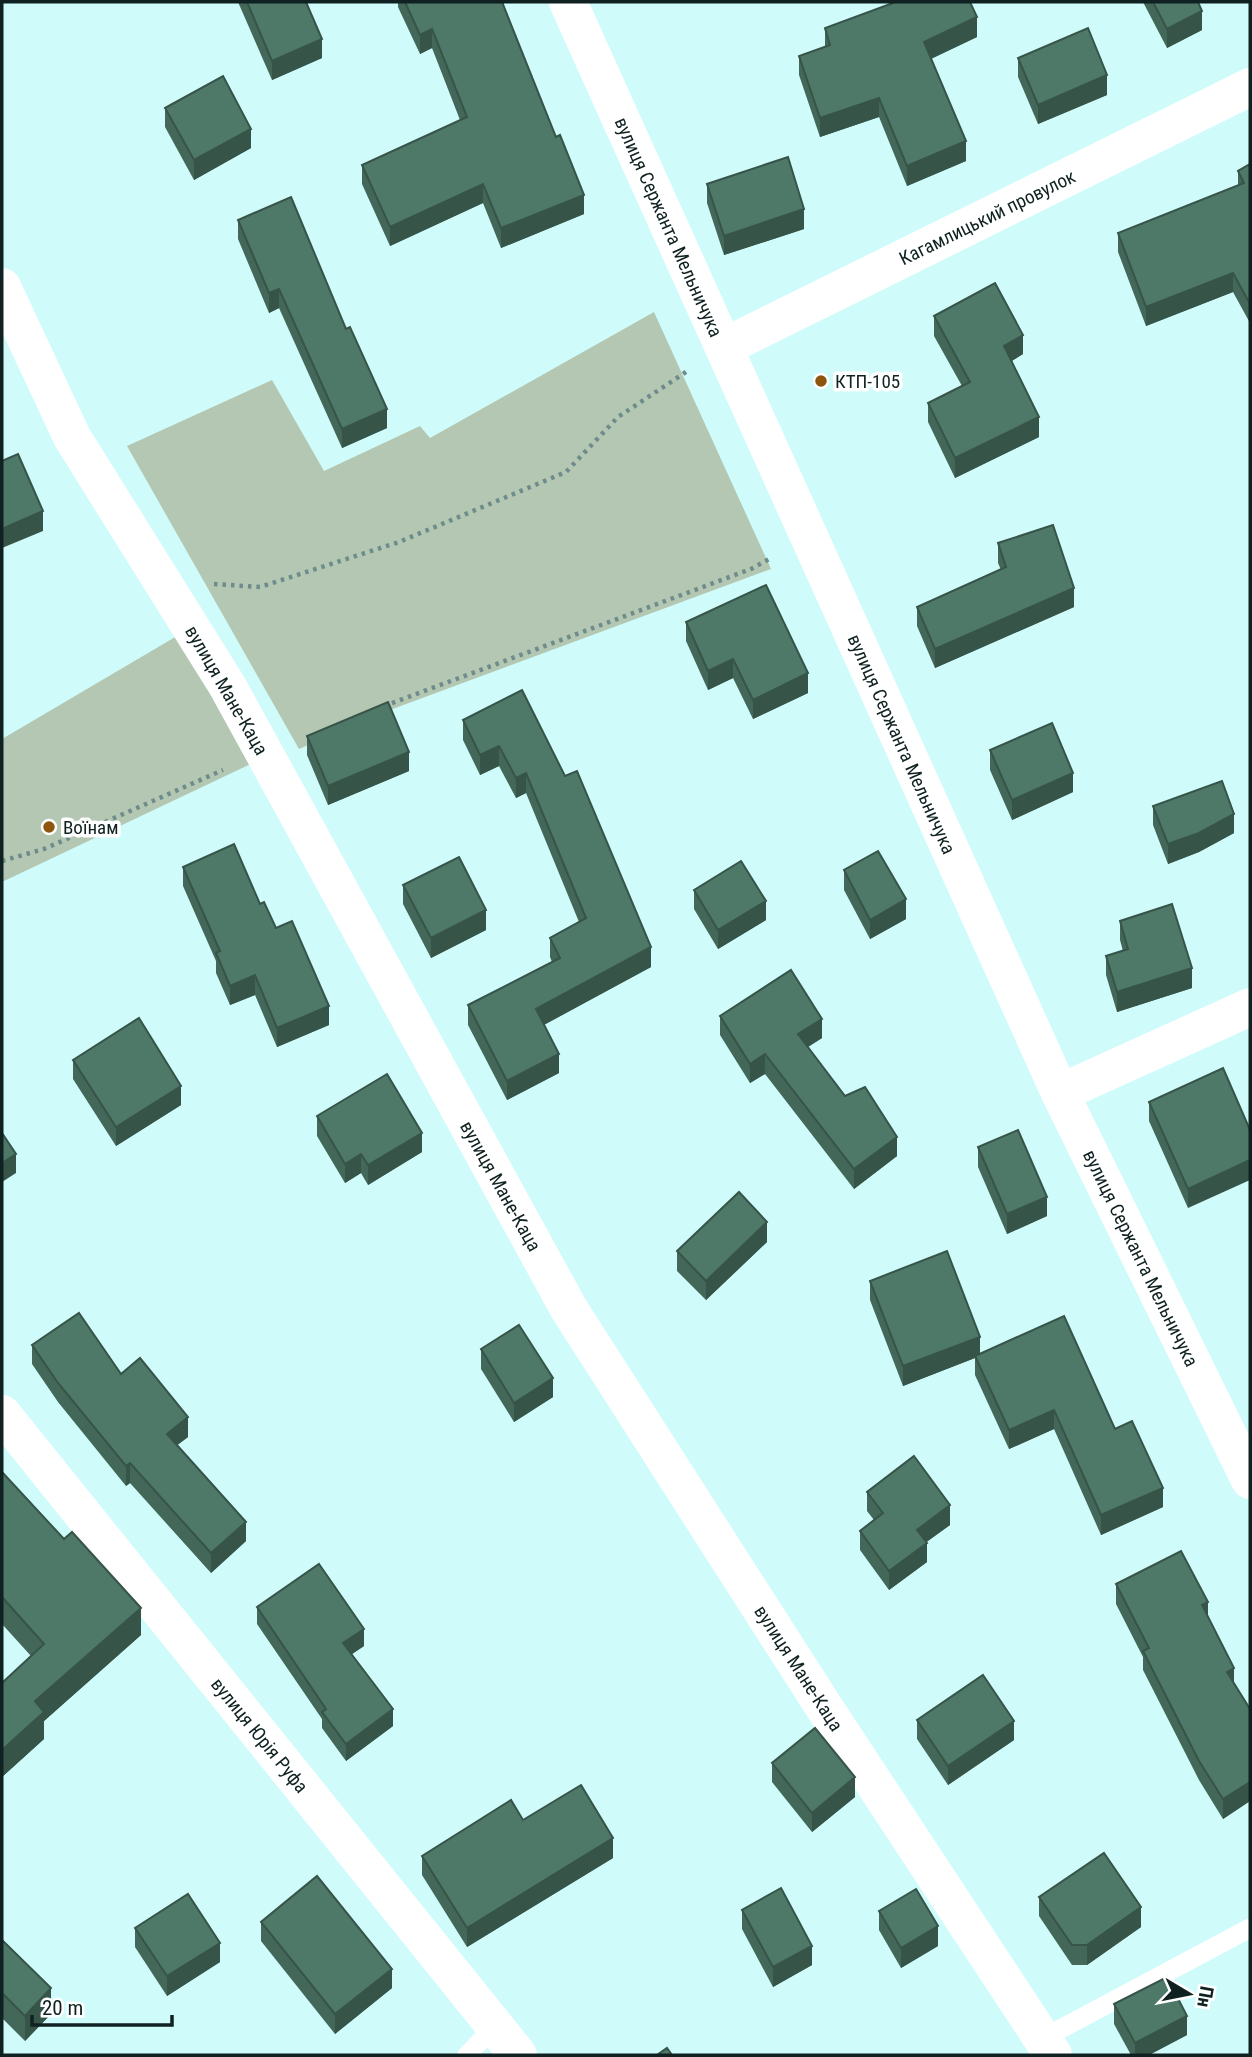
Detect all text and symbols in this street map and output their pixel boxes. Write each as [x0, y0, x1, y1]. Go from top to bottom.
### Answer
street label: вулиця Сержанта Мельничука [610, 114, 728, 341]
street label: Кагамлицький провулок [895, 165, 1079, 270]
place label: КТП-105 [835, 370, 900, 393]
marker: КТП-105 [813, 373, 829, 389]
street label: вулиця Мане-Каца [180, 621, 273, 759]
street label: вулиця Сержанта Мельничука [843, 631, 961, 858]
place label: Воїнам [63, 816, 118, 839]
marker: Воїнам [41, 819, 57, 835]
street label: вулиця Мане-Каца [455, 1117, 546, 1255]
street label: вулиця Сержанта Мельничука [1078, 1146, 1203, 1370]
street label: вулиця Мане-Каца [749, 1601, 848, 1736]
street label: вулиця Юрія Руфа [206, 1673, 313, 1797]
north arrow [1154, 1959, 1224, 2029]
scale bar [32, 1983, 172, 2027]
text: Пн [1192, 1984, 1218, 2009]
text: 20 m [42, 1996, 83, 2020]

